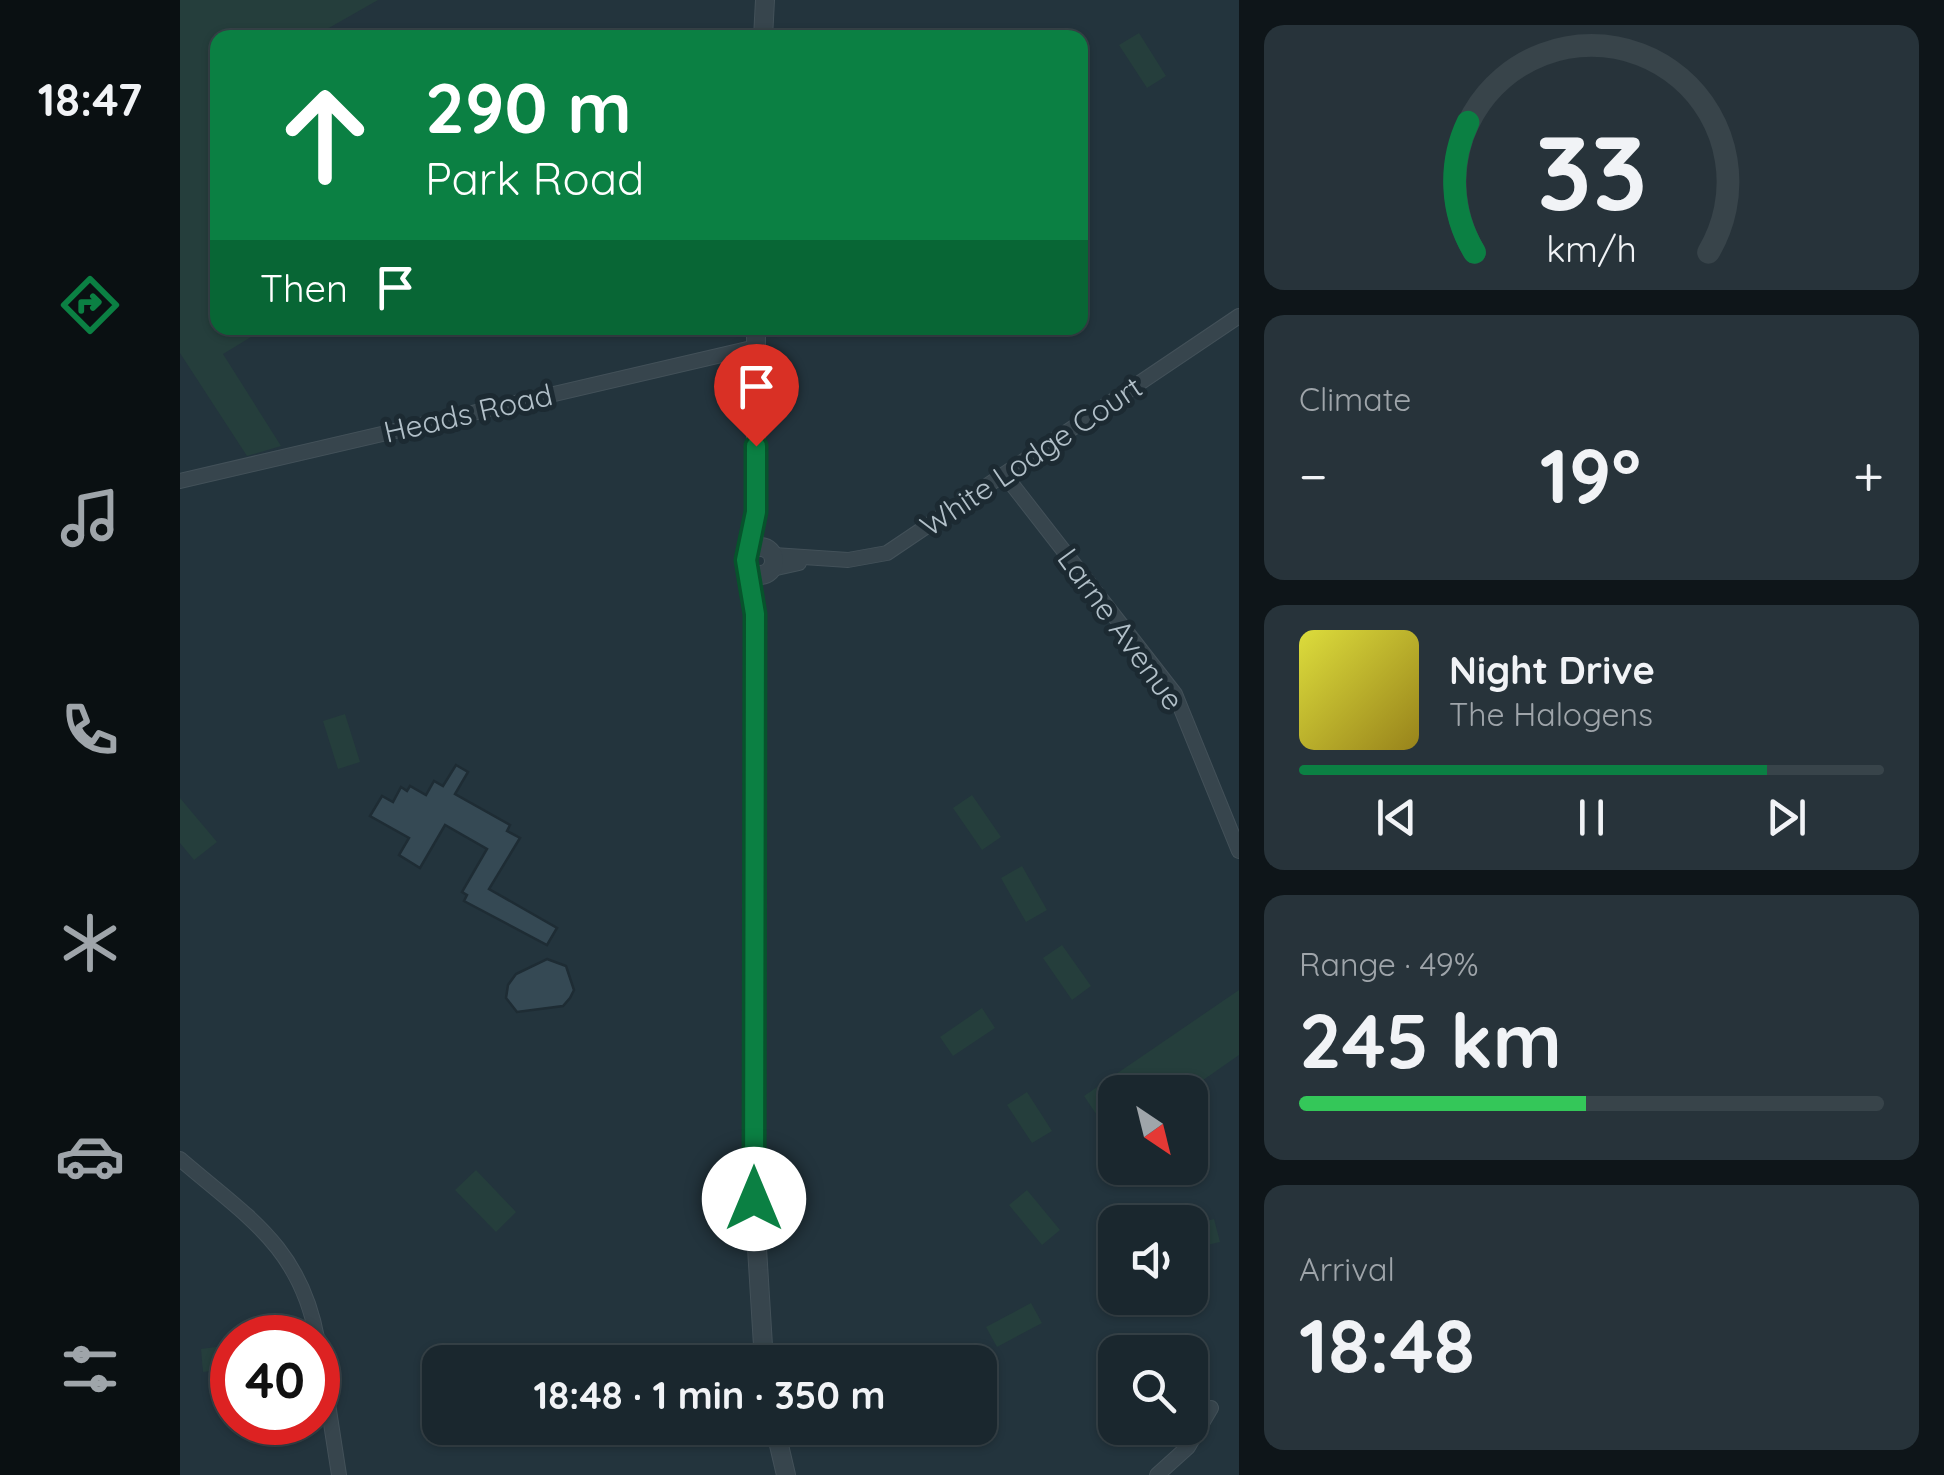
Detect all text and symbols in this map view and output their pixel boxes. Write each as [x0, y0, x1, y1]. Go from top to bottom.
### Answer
text: 290 m [425, 63, 632, 151]
icon: ahead [260, 70, 390, 200]
text: 18:47 [38, 71, 142, 127]
text: 33 [1536, 106, 1647, 236]
text: Park Road [425, 150, 644, 206]
text: km/h [1546, 226, 1637, 271]
icon: arrive [368, 260, 423, 315]
text: Then [260, 264, 348, 312]
icon: directions [55, 270, 125, 340]
pin [714, 344, 799, 447]
icon: arrive [729, 359, 784, 414]
street label: White Lodge Court [913, 368, 1149, 544]
street label: Heads Road [380, 375, 556, 451]
text: Climate [1299, 379, 1411, 419]
text: 19° [1540, 428, 1641, 522]
text: − [1299, 441, 1328, 510]
text: + [1853, 441, 1884, 510]
icon: music [55, 483, 125, 553]
street label: Larne Avenue [1050, 541, 1192, 717]
text: Night Drive [1449, 646, 1655, 694]
text: The Halogens [1449, 694, 1653, 734]
icon: phone [55, 695, 125, 765]
icon: previous [1369, 790, 1424, 845]
icon: pause [1564, 790, 1619, 845]
icon: next [1759, 790, 1814, 845]
icon: climate [55, 908, 125, 978]
text: Range · 49% [1299, 944, 1479, 984]
text: 245 km [1299, 993, 1562, 1087]
north arrow [1098, 1075, 1208, 1185]
map controls [1098, 1075, 1208, 1445]
icon: car [55, 1121, 125, 1191]
position arrow [702, 1147, 806, 1251]
button: sound [1098, 1205, 1208, 1315]
text: Arrival [1299, 1249, 1395, 1289]
text: 18:48 [1299, 1298, 1475, 1392]
speed limit sign: 40 [210, 1315, 340, 1445]
icon: filters [55, 1334, 125, 1404]
button: search [1098, 1335, 1208, 1445]
text: 18:48 · 1 min · 350 m [534, 1371, 885, 1419]

